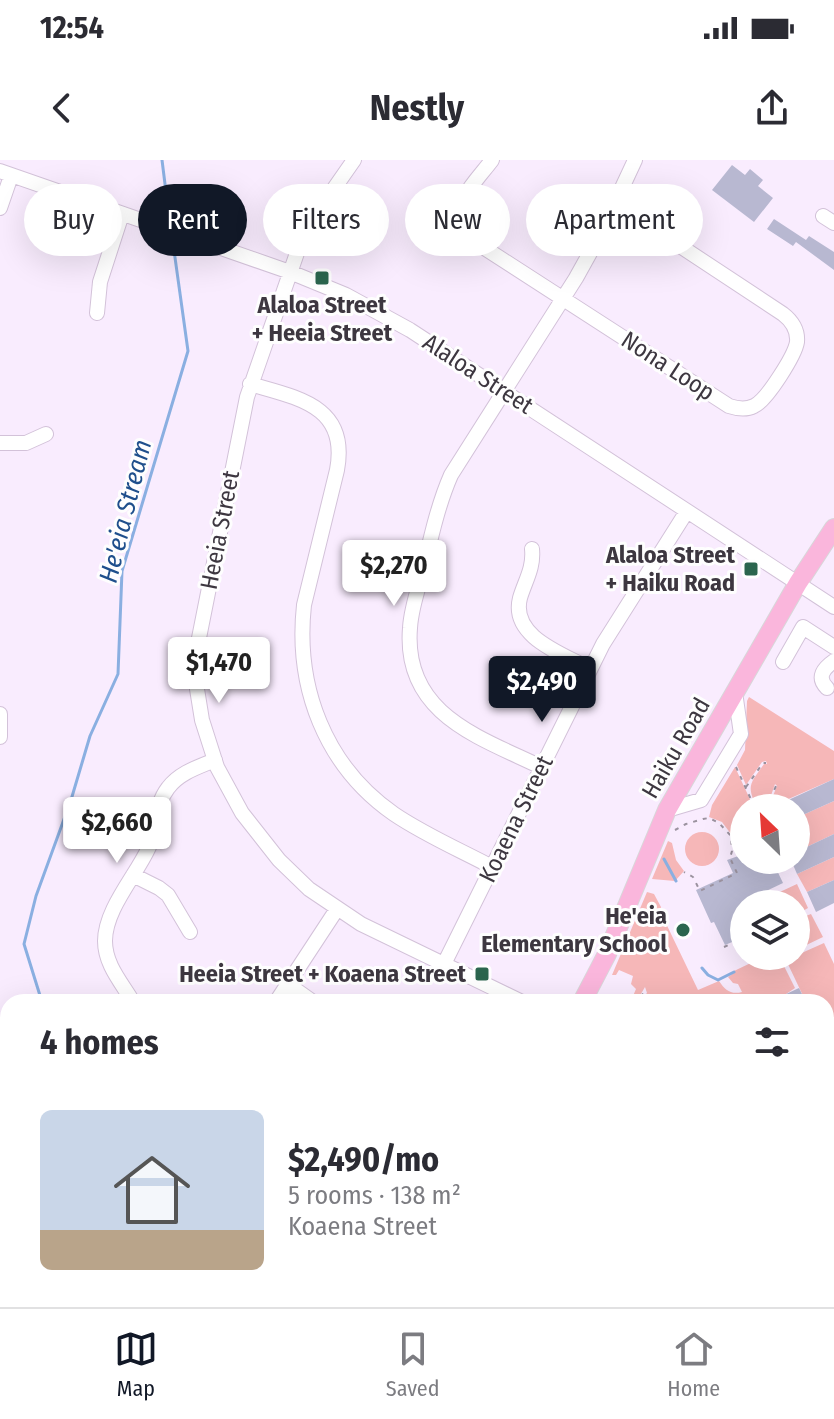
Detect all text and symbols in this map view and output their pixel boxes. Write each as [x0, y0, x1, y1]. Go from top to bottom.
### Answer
text: 12:54 [40, 10, 104, 46]
icon: back [40, 86, 84, 130]
text: Nestly [370, 86, 464, 130]
icon: share [750, 86, 794, 130]
chip: Buy [24, 184, 122, 256]
chip: Rent [138, 184, 247, 256]
chip: Filters [263, 184, 389, 256]
chip: New [405, 184, 510, 256]
chip: Apartment [526, 184, 703, 256]
marker: Alaloa Street + Heeia Street [313, 269, 331, 287]
place label: Alaloa Street + Heeia Street [252, 291, 393, 347]
street label: Nona Loop [616, 326, 720, 406]
street label: Alaloa Street [418, 328, 538, 420]
water label: He'eia Stream [93, 436, 158, 586]
street label: Heeia Street [195, 468, 245, 592]
pin: $2,270 [329, 540, 459, 608]
place label: Alaloa Street + Haiku Road [605, 541, 736, 597]
text: $2,270 [360, 550, 428, 581]
marker: Alaloa Street + Haiku Road [742, 560, 760, 578]
pin: $1,470 [154, 637, 284, 705]
text: $1,470 [186, 647, 252, 678]
pin: $2,490 [477, 656, 607, 724]
text: $2,490 [507, 666, 577, 697]
street label: Haiku Road [636, 693, 716, 803]
street label: Koaena Street [473, 751, 559, 887]
north arrow [730, 794, 810, 874]
map controls [730, 794, 810, 970]
pin: $2,660 [52, 797, 182, 865]
text: $2,660 [81, 807, 153, 838]
button: layers [730, 890, 810, 970]
place label: He'eia Elementary School [481, 902, 667, 958]
marker: He'eia Elementary School [674, 921, 692, 939]
place label: Heeia Street + Koaena Street [179, 960, 467, 988]
marker: Heeia Street + Koaena Street [473, 965, 491, 983]
icon: filters [750, 1020, 794, 1064]
text: 4 homes [40, 1022, 159, 1063]
text: $2,490/mo [288, 1139, 439, 1180]
icon: home [104, 1142, 200, 1238]
text: 5 rooms · 138 m² [288, 1180, 461, 1211]
text: Koaena Street [288, 1211, 437, 1242]
tab: Map [114, 1327, 158, 1402]
tab: Saved [386, 1327, 440, 1402]
tab: Home [667, 1327, 720, 1402]

